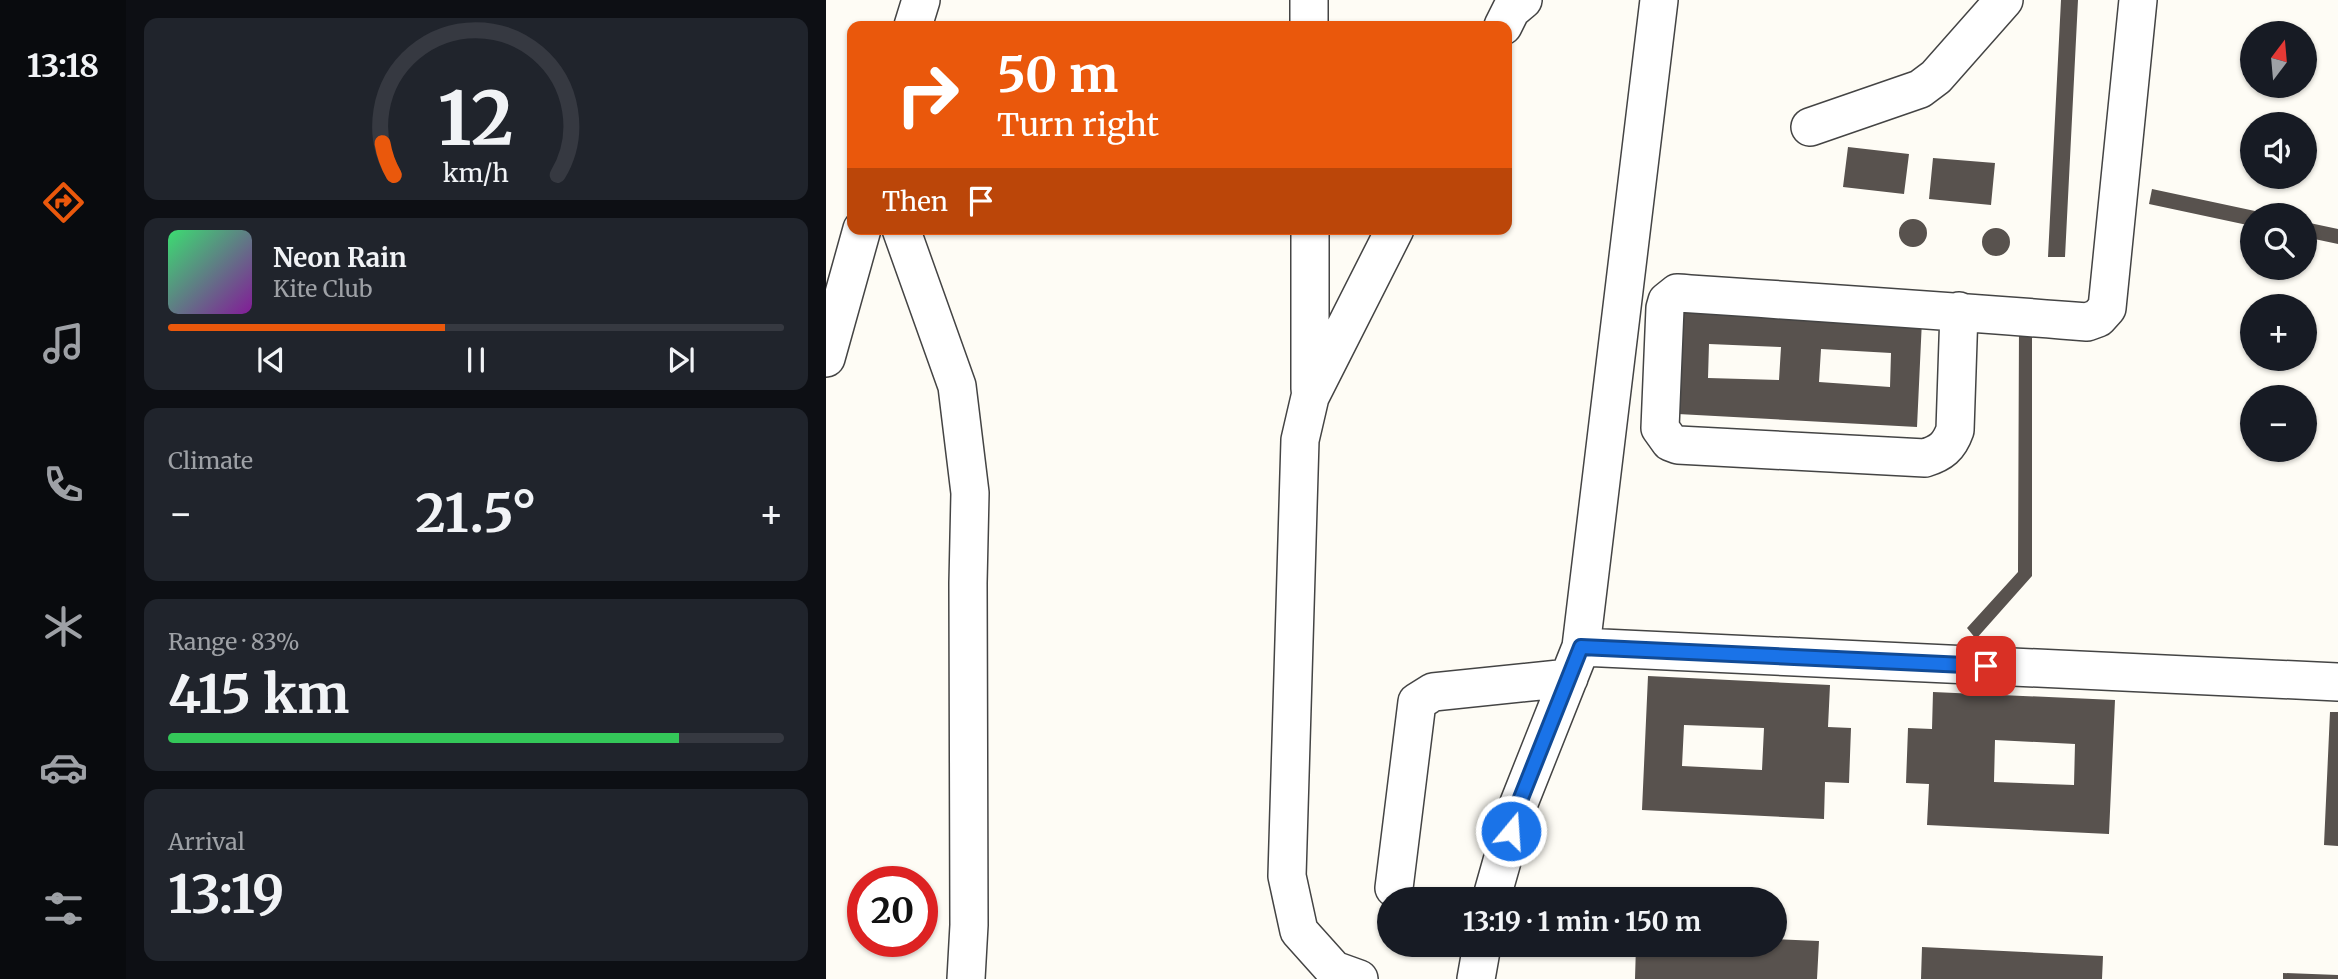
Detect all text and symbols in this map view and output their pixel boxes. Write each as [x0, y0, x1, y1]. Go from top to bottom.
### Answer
north arrow [2240, 21, 2317, 98]
map controls [2240, 21, 2317, 462]
text: 50 m [997, 44, 1118, 105]
text: 13:18 [27, 46, 99, 86]
icon: right [882, 49, 973, 140]
text: 12 [438, 73, 514, 165]
text: Turn right [997, 105, 1159, 145]
button: sound [2240, 112, 2317, 189]
text: km/h [443, 157, 509, 189]
icon: directions [39, 178, 88, 227]
icon: arrive [962, 182, 1000, 220]
text: Then [882, 185, 948, 218]
button: search [2240, 203, 2317, 280]
text: Neon Rain [273, 241, 407, 274]
text: Kite Club [273, 274, 372, 303]
button: + [2240, 294, 2317, 371]
icon: music [39, 319, 88, 368]
icon: previous [252, 341, 290, 379]
icon: pause [457, 341, 495, 379]
icon: next [662, 341, 700, 379]
button: − [2240, 385, 2317, 462]
text: Climate [168, 446, 253, 475]
icon: phone [39, 460, 88, 509]
text: 21.5° [415, 481, 537, 546]
text: − [168, 490, 193, 537]
text: + [759, 490, 784, 537]
icon: climate [39, 602, 88, 651]
text: Range · 83% [168, 627, 300, 656]
pin [1956, 636, 2016, 696]
icon: arrive [1967, 647, 2005, 685]
text: 415 km [168, 662, 349, 727]
icon: car [39, 743, 88, 792]
position arrow [1474, 794, 1548, 868]
text: Arrival [168, 827, 245, 856]
text: 13:19 [168, 862, 284, 927]
speed limit sign: 20 [847, 866, 938, 957]
icon: filters [39, 884, 88, 933]
text: 13:19 · 1 min · 150 m [1463, 905, 1701, 938]

